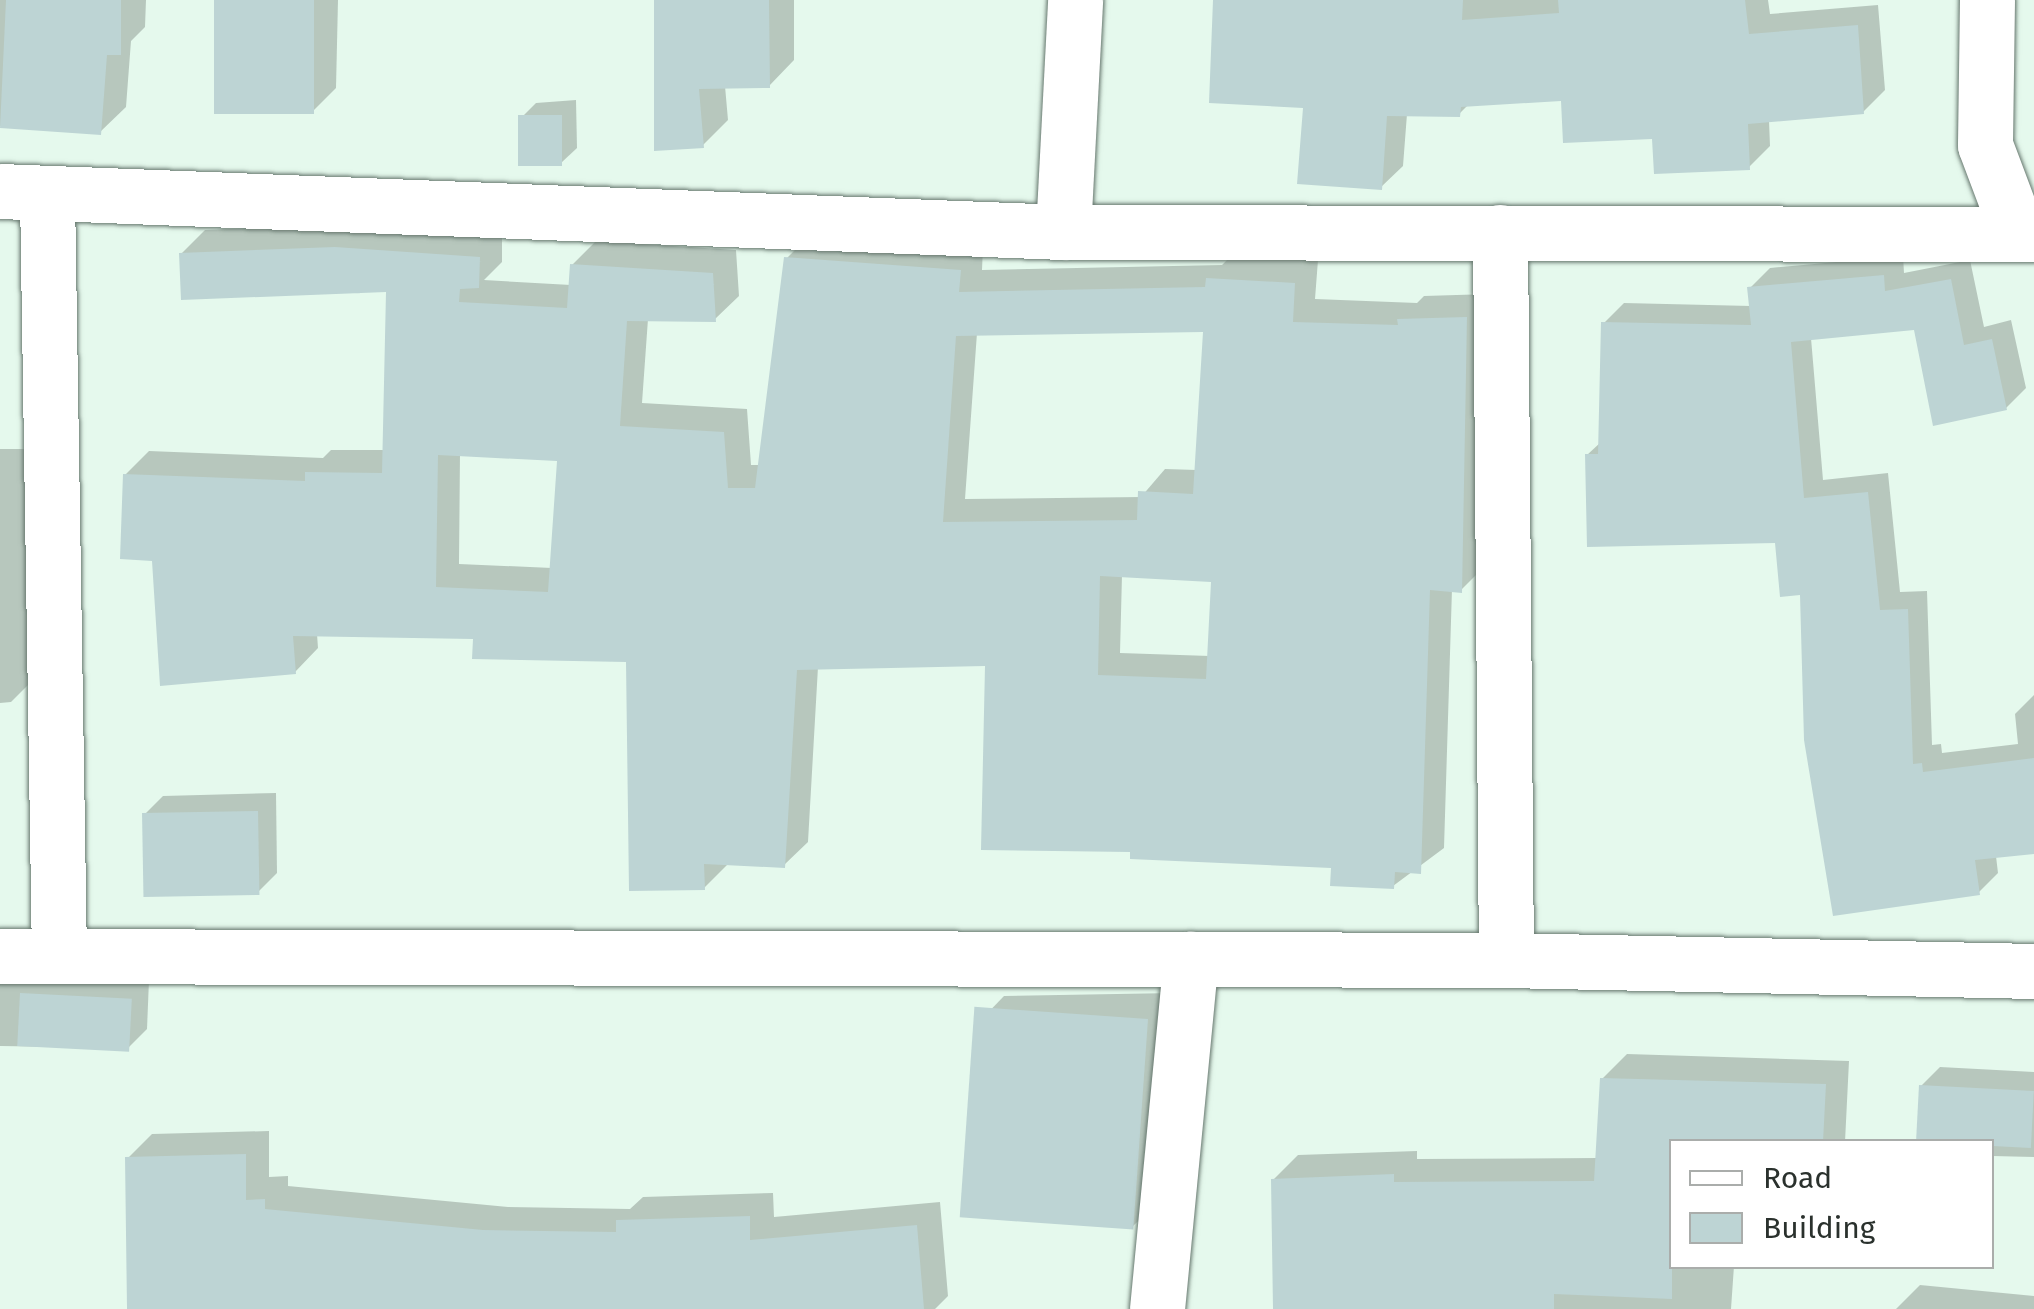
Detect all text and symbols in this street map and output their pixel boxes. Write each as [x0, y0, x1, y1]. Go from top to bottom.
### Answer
legend [1669, 1139, 1994, 1269]
text: Road [1763, 1160, 1832, 1196]
text: Building [1763, 1210, 1875, 1246]

